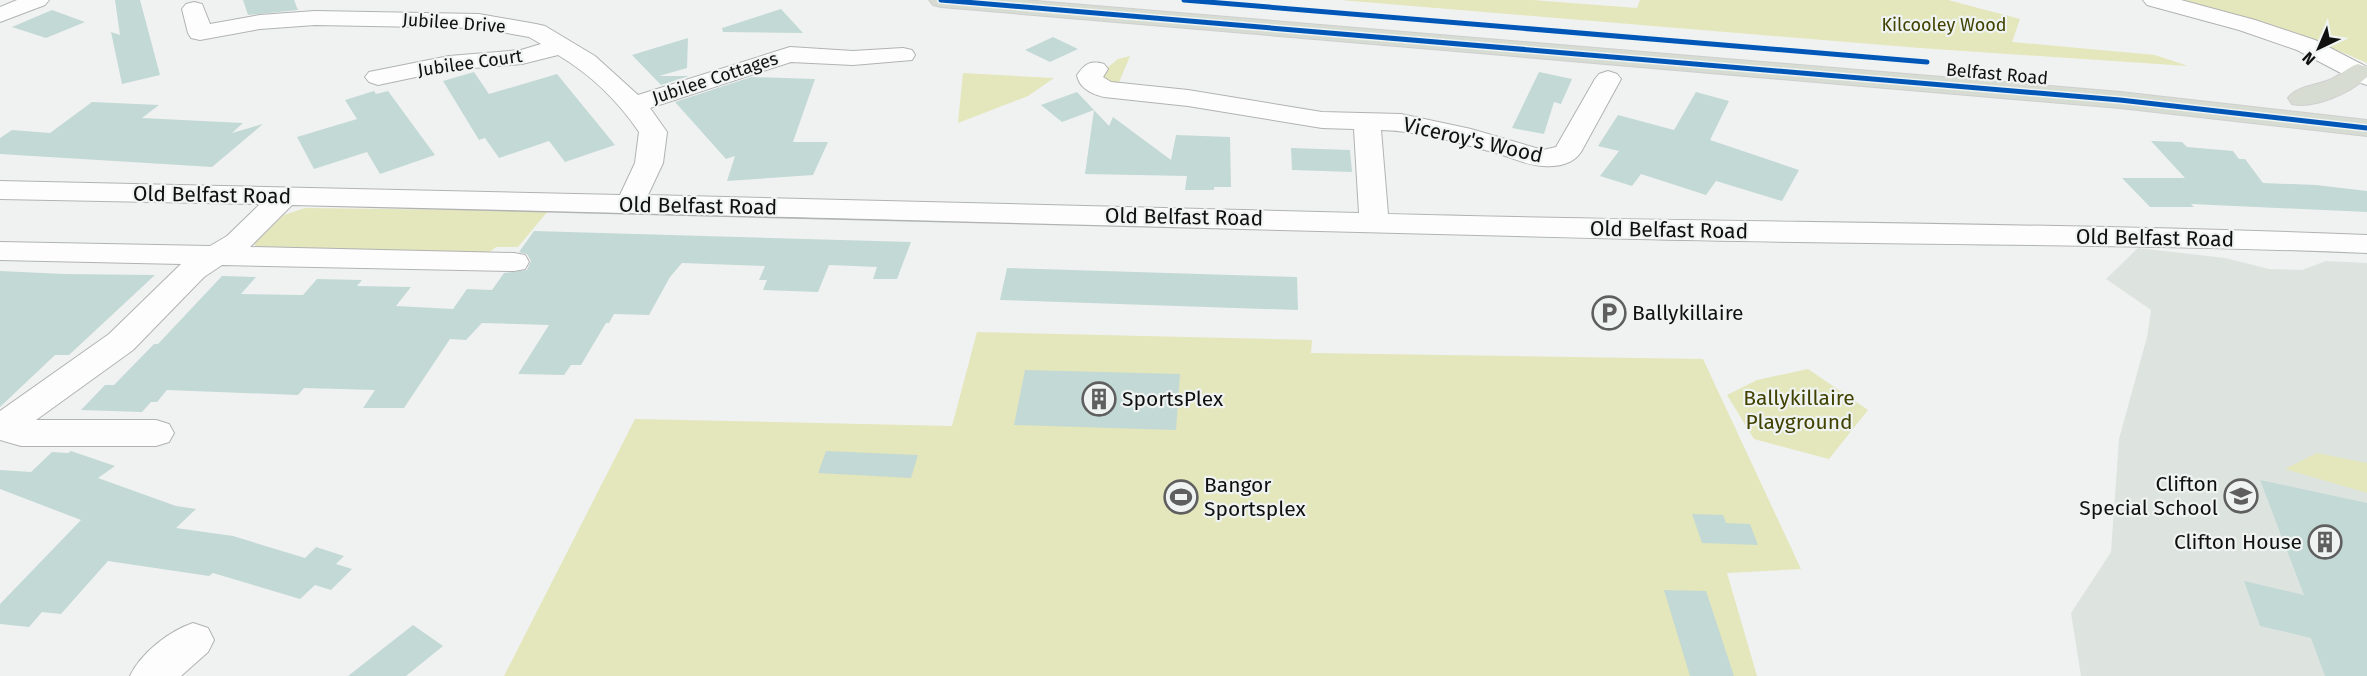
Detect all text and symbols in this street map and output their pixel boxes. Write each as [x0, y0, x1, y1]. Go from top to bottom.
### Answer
street label: Jubilee Drive [402, 8, 506, 38]
park label: Kilcooley Wood [1881, 14, 2007, 36]
north arrow [2289, 18, 2349, 78]
street label: Jubilee Court [416, 45, 524, 81]
street label: Jubilee Cottages [649, 47, 781, 109]
text: N [2299, 48, 2319, 69]
street label: Belfast Road [1945, 59, 2049, 89]
street label: Viceroy's Wood [1401, 111, 1545, 169]
street label: Old Belfast Road [133, 181, 291, 209]
street label: Old Belfast Road [619, 192, 777, 220]
street label: Old Belfast Road [1105, 203, 1263, 231]
street label: Old Belfast Road [1590, 216, 1748, 244]
street label: Old Belfast Road [2076, 224, 2234, 252]
parking icon: Ballykillaire [1591, 295, 1627, 331]
place label: Ballykillaire [1632, 300, 1744, 326]
building icon: SportsPlex [1081, 381, 1117, 417]
park label: Ballykillaire Playground [1743, 385, 1855, 435]
place label: SportsPlex [1122, 386, 1224, 412]
place label: Clifton Special School [2079, 471, 2218, 521]
place label: Bangor Sportsplex [1204, 472, 1306, 522]
school or university icon: Clifton Special School [2223, 478, 2259, 514]
sports icon: Bangor Sportsplex [1163, 479, 1199, 515]
building icon: Clifton House [2307, 524, 2343, 560]
place label: Clifton House [2174, 529, 2302, 555]

